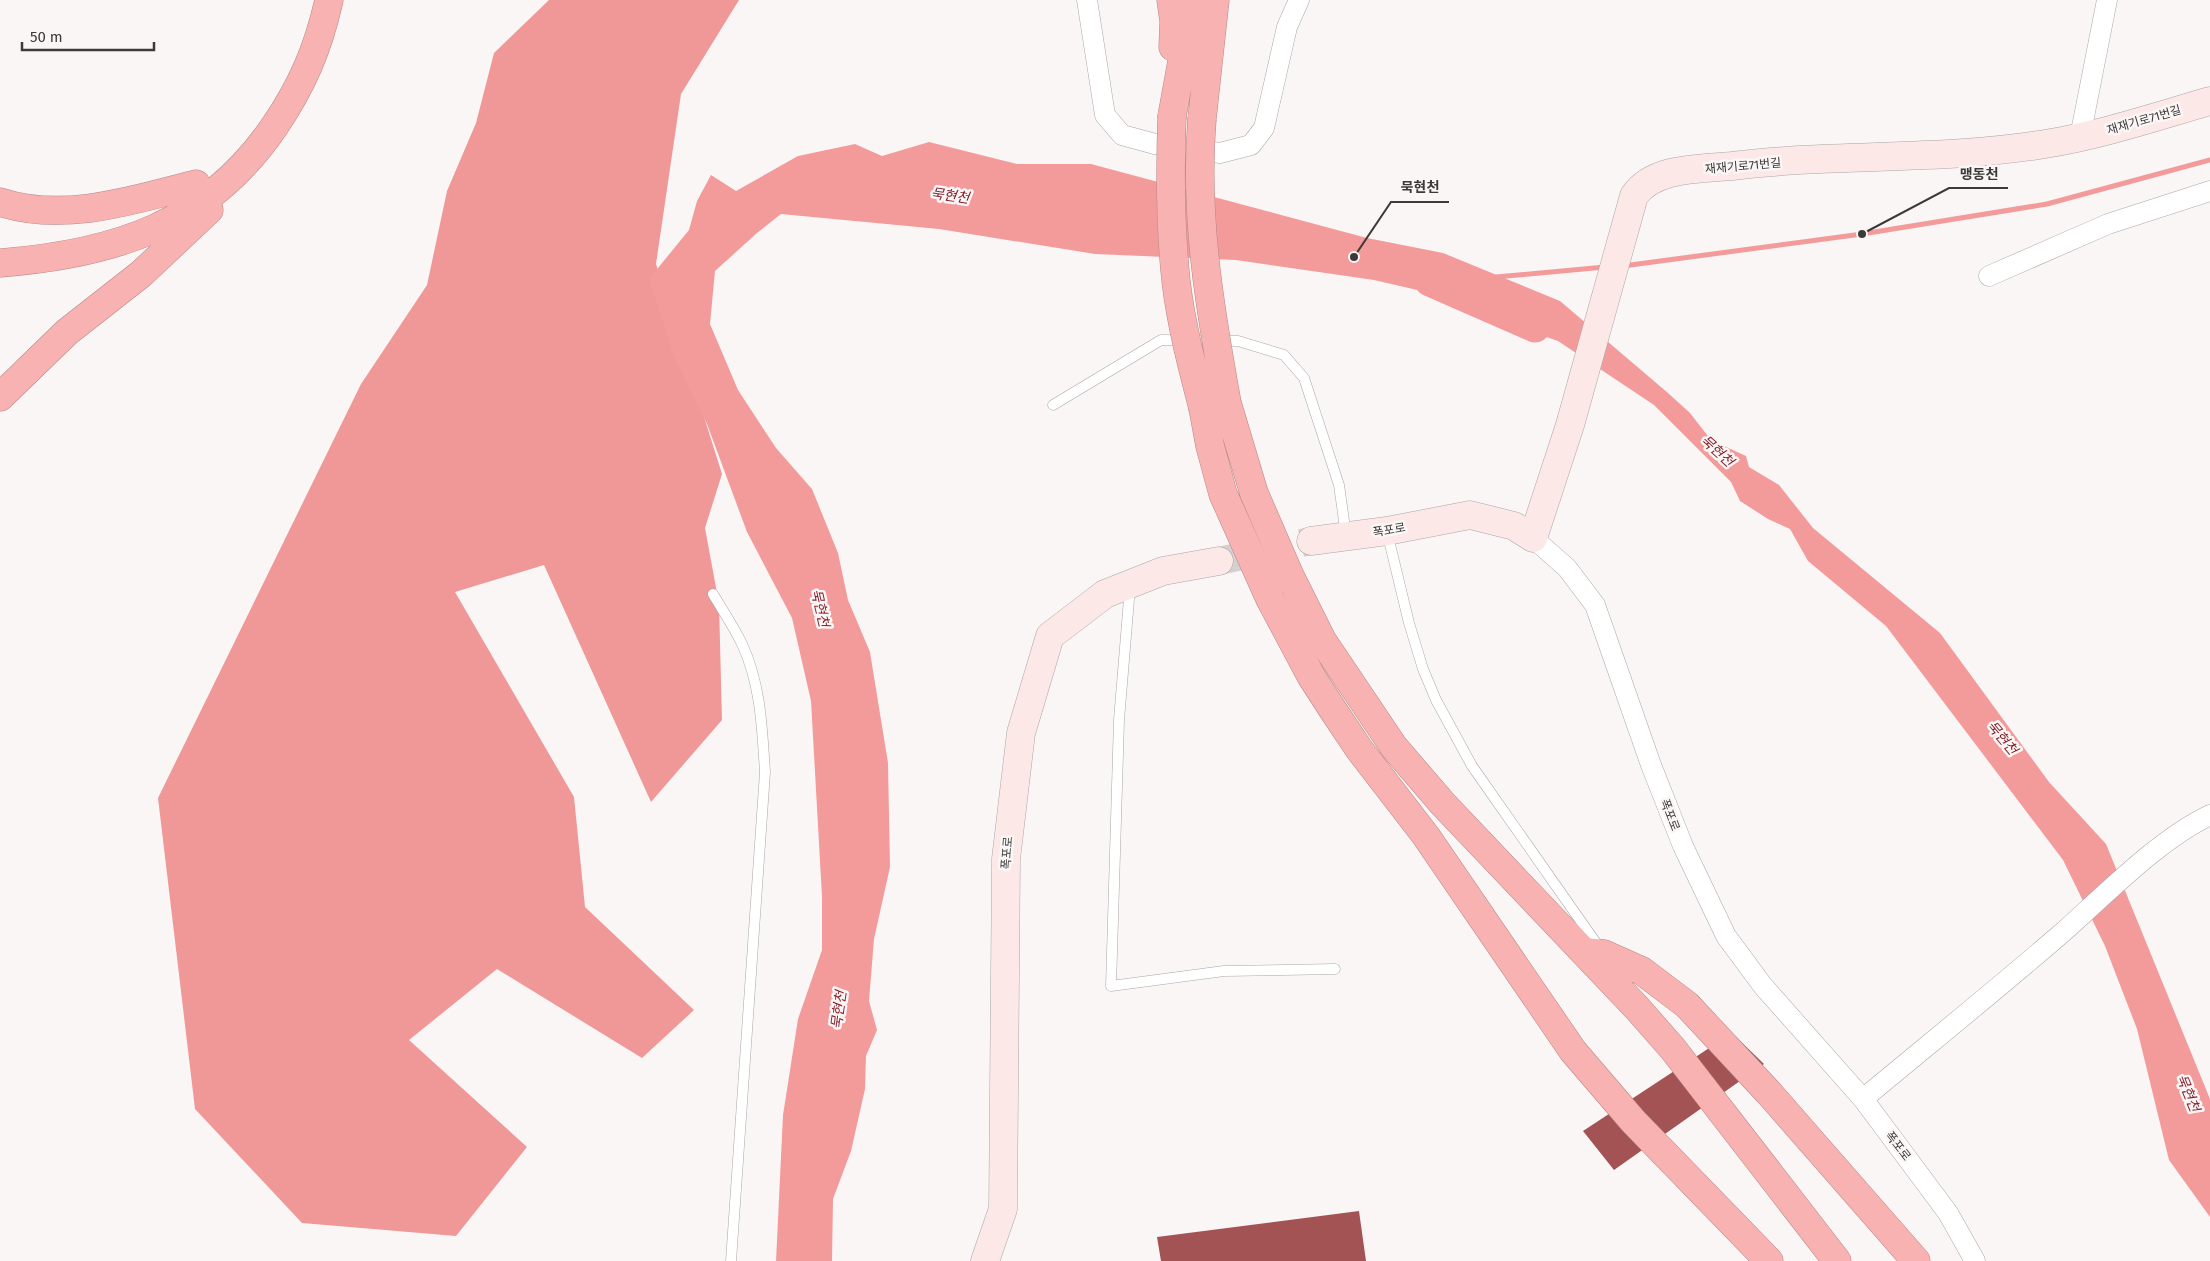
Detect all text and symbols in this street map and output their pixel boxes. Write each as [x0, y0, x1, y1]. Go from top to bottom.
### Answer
scale bar [22, 20, 155, 52]
text: 50 m [30, 28, 63, 46]
street label: 재재기로71번길 [2105, 103, 2183, 137]
street label: 재재기로71번길 [1704, 156, 1782, 176]
callout: 맹동천 [1949, 159, 2008, 188]
text: 맹동천 [1960, 166, 1998, 183]
callout: 묵현천 [1391, 173, 1449, 202]
text: 묵현천 [1401, 179, 1439, 196]
water label: 묵현천 [930, 185, 971, 207]
water label: 묵현천 [1697, 432, 1738, 471]
street label: 폭포로 [1371, 520, 1407, 540]
water label: 묵현천 [807, 587, 833, 630]
water label: 묵현천 [1983, 718, 2022, 759]
street label: 폭포로 [1658, 797, 1682, 833]
street label: 폭포로 [999, 836, 1015, 870]
water label: 묵현천 [828, 989, 850, 1030]
water label: 묵현천 [2173, 1072, 2204, 1115]
street label: 폭포로 [1882, 1129, 1914, 1163]

